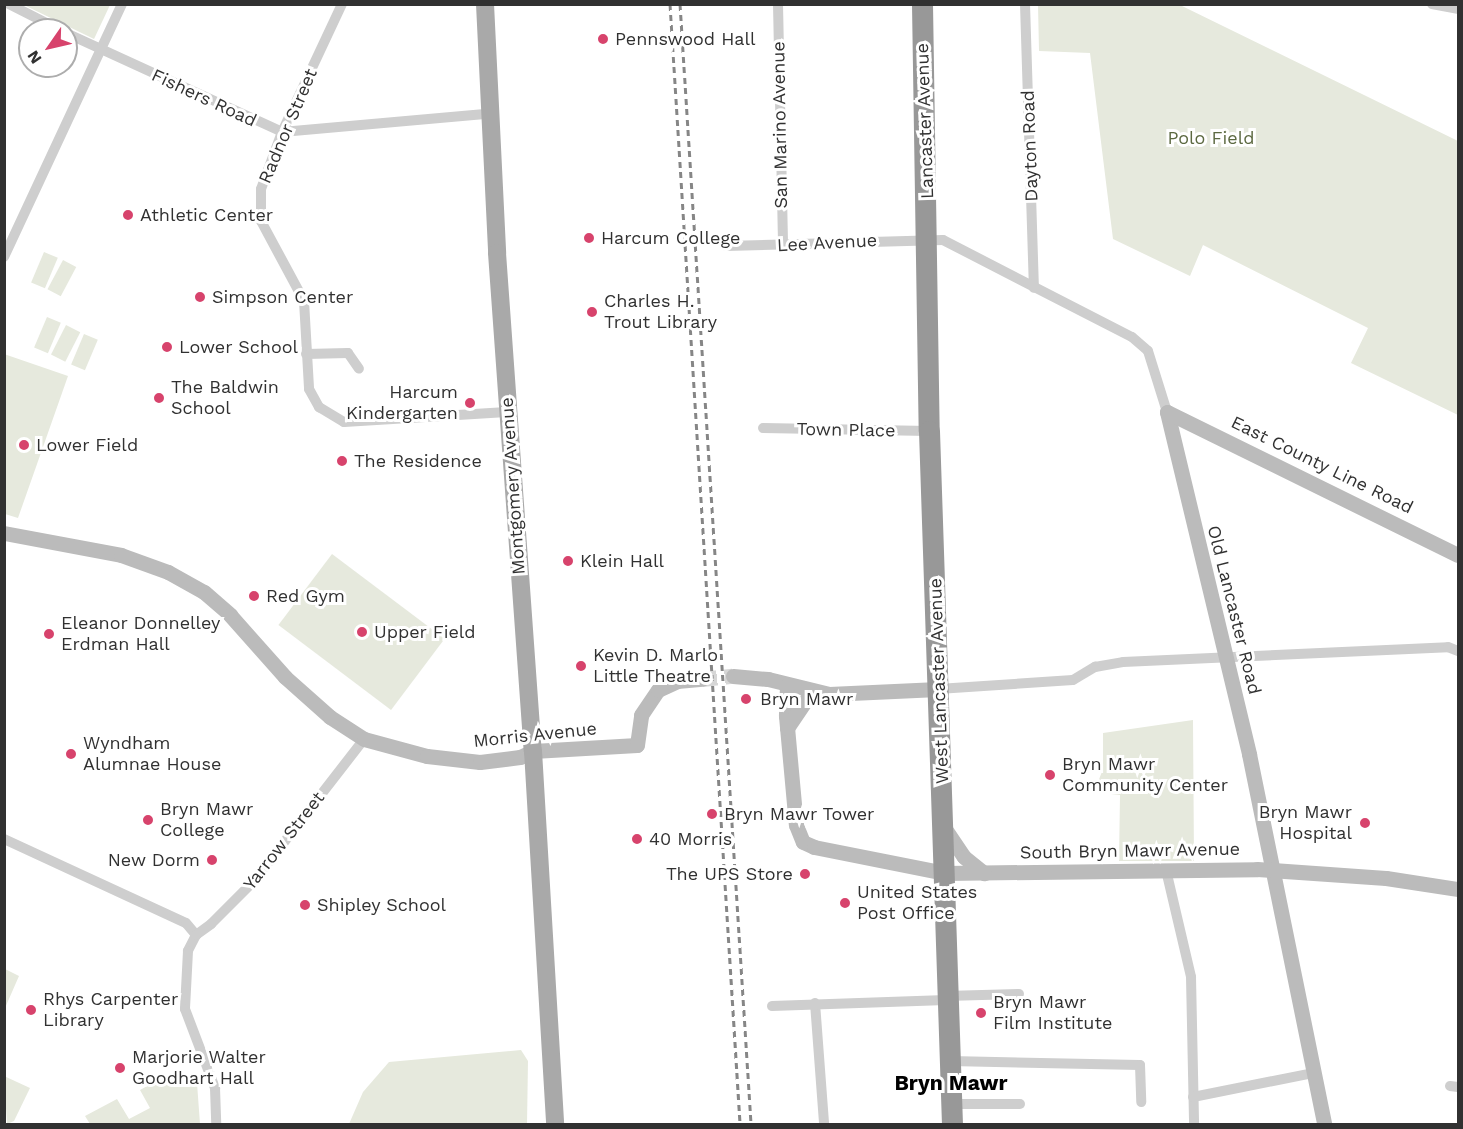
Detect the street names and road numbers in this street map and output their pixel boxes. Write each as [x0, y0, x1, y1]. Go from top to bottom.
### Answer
street label: San Marino Avenue [768, 41, 792, 209]
street label: Lancaster Avenue [911, 42, 939, 200]
street label: Fishers Road [148, 64, 260, 132]
street label: Radnor Street [254, 65, 322, 187]
street label: Dayton Road [1017, 90, 1043, 202]
street label: Lee Avenue [776, 230, 878, 256]
street label: Montgomery Avenue [496, 396, 530, 576]
street label: East County Line Road [1227, 411, 1417, 519]
street label: Town Place [796, 418, 896, 442]
street label: Old Lancaster Road [1203, 523, 1265, 697]
street label: West Lancaster Avenue [925, 577, 953, 785]
street label: Morris Avenue [472, 718, 598, 752]
street label: Yarrow Street [239, 787, 329, 895]
street label: South Bryn Mawr Avenue [1019, 838, 1241, 864]

